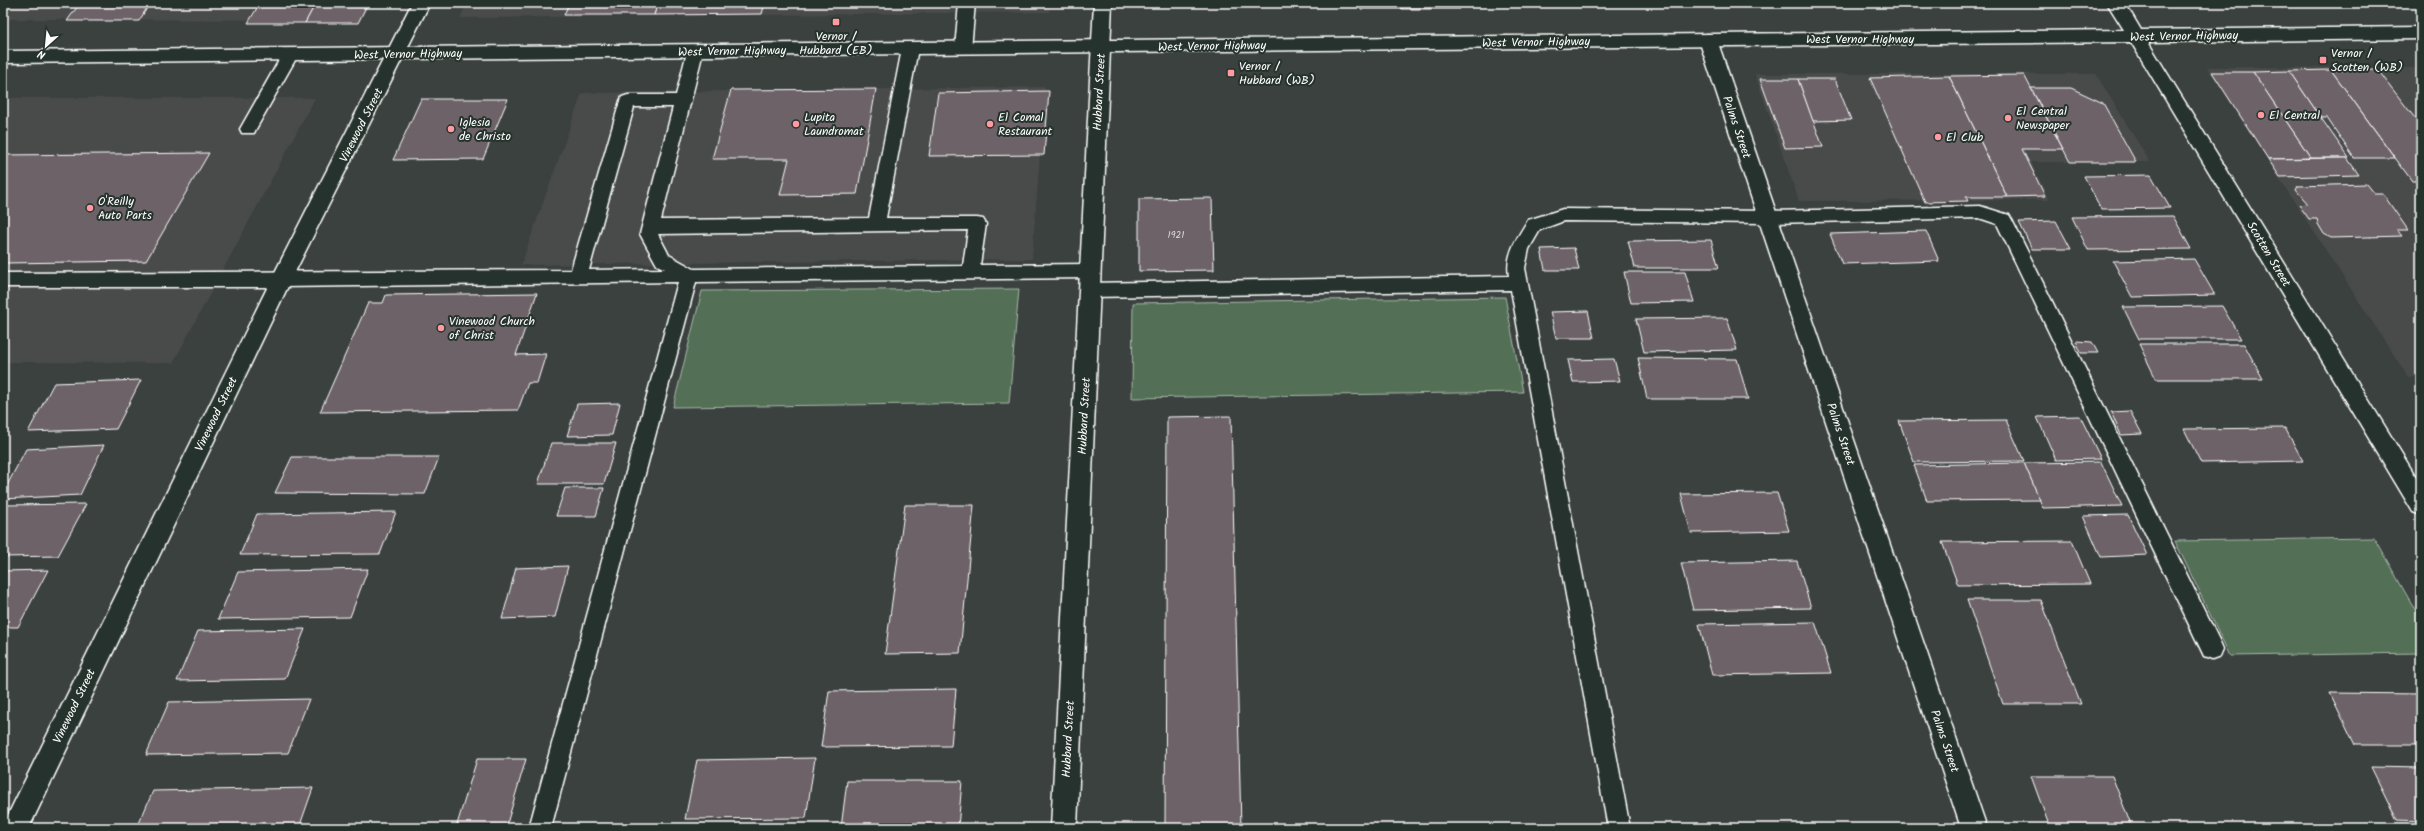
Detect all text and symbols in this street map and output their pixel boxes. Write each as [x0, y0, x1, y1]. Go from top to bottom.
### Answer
marker: Vernor / Hubbard (EB) [831, 17, 841, 27]
north arrow [26, 26, 66, 66]
street label: West Vernor Highway [2130, 26, 2239, 47]
place label: Vernor / Hubbard (EB) [799, 27, 873, 60]
street label: West Vernor Highway [1806, 30, 1914, 49]
street label: West Vernor Highway [1482, 32, 1591, 53]
street label: West Vernor Highway [1158, 36, 1267, 57]
street label: West Vernor Highway [678, 41, 787, 62]
text: N [35, 44, 49, 64]
street label: West Vernor Highway [354, 44, 463, 65]
place label: Vernor / Scotten (WB) [2331, 44, 2403, 77]
street label: Hubbard Street [1088, 53, 1111, 131]
marker: Vernor / Scotten (WB) [2318, 55, 2328, 65]
place label: Vernor / Hubbard (WB) [1239, 57, 1315, 90]
marker: Vernor / Hubbard (WB) [1226, 68, 1236, 78]
street label: Vinewood Street [335, 84, 389, 166]
street label: Palms Street [1717, 93, 1756, 161]
place label: El Central Newspaper [2016, 102, 2070, 135]
place label: El Central [2269, 106, 2320, 125]
place label: Lupita Laundromat [804, 108, 864, 141]
place label: El Comal Restaurant [998, 108, 1053, 141]
marker: El Central [2256, 110, 2266, 120]
place label: Iglesia de Christo [459, 113, 511, 146]
marker: El Central Newspaper [2003, 113, 2013, 123]
marker: Lupita Laundromat [791, 119, 801, 129]
marker: El Comal Restaurant [985, 119, 995, 129]
marker: Iglesia de Christo [446, 124, 456, 134]
place label: El Club [1946, 128, 1984, 147]
marker: El Club [1933, 132, 1943, 142]
place label: O'Reilly Auto Parts [98, 192, 152, 225]
marker: O'Reilly Auto Parts [85, 203, 95, 213]
street label: Scotten Street [2242, 218, 2296, 291]
house number: 1921 [1168, 227, 1184, 243]
place label: Vinewood Church of Christ [449, 312, 535, 345]
marker: Vinewood Church of Christ [436, 323, 446, 333]
street label: Vinewood Street [190, 373, 243, 455]
street label: Hubbard Street [1073, 377, 1096, 455]
street label: Palms Street [1821, 400, 1860, 468]
street label: Vinewood Street [48, 665, 101, 747]
street label: Hubbard Street [1057, 700, 1080, 778]
street label: Palms Street [1925, 707, 1964, 775]

